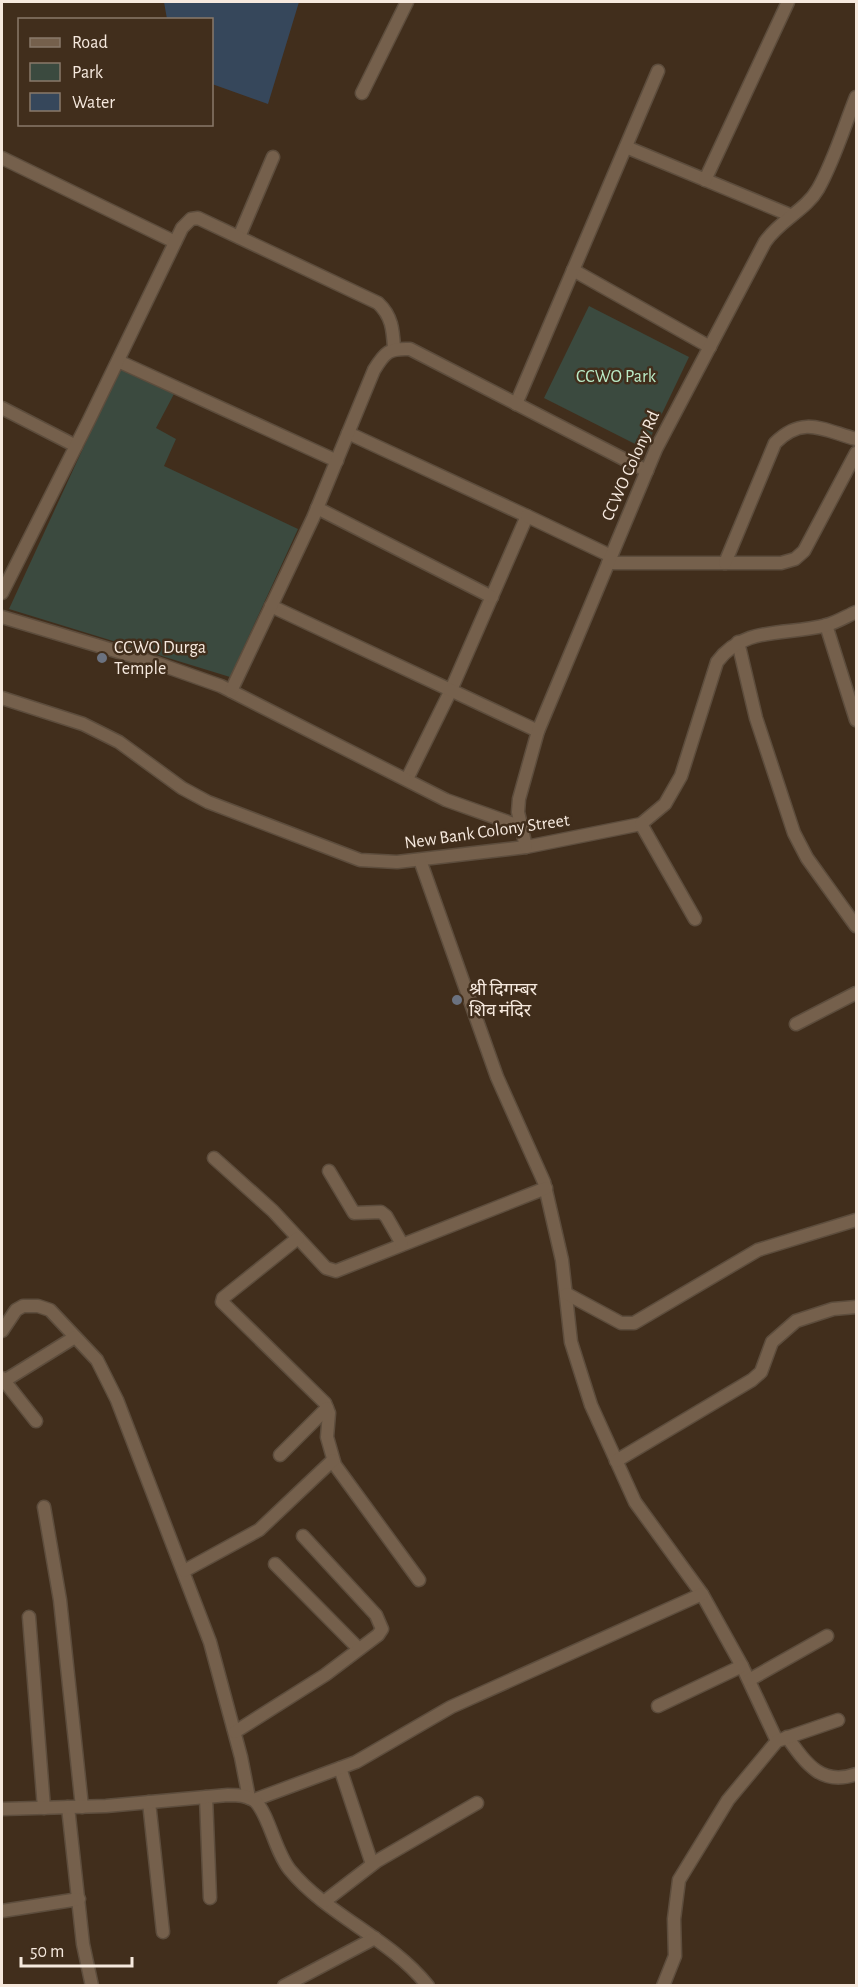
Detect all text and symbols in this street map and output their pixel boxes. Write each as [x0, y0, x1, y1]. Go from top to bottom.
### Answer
legend [18, 18, 213, 126]
text: Road [72, 34, 108, 52]
text: Park [72, 64, 104, 82]
text: Water [72, 94, 115, 112]
park label: CCWO Park [576, 368, 657, 386]
street label: CCWO Colony Rd [599, 408, 663, 524]
place label: CCWO Durga Temple [114, 639, 206, 678]
marker: CCWO Durga Temple [95, 651, 109, 665]
street label: New Bank Colony Street [403, 811, 571, 853]
place label: श्री दिगम्बर शिव मंदिर [469, 979, 538, 1020]
marker: श्री दिगम्बर शिव मंदिर [450, 993, 464, 1007]
scale bar [21, 1930, 132, 1968]
text: 50 m [30, 1943, 64, 1961]

